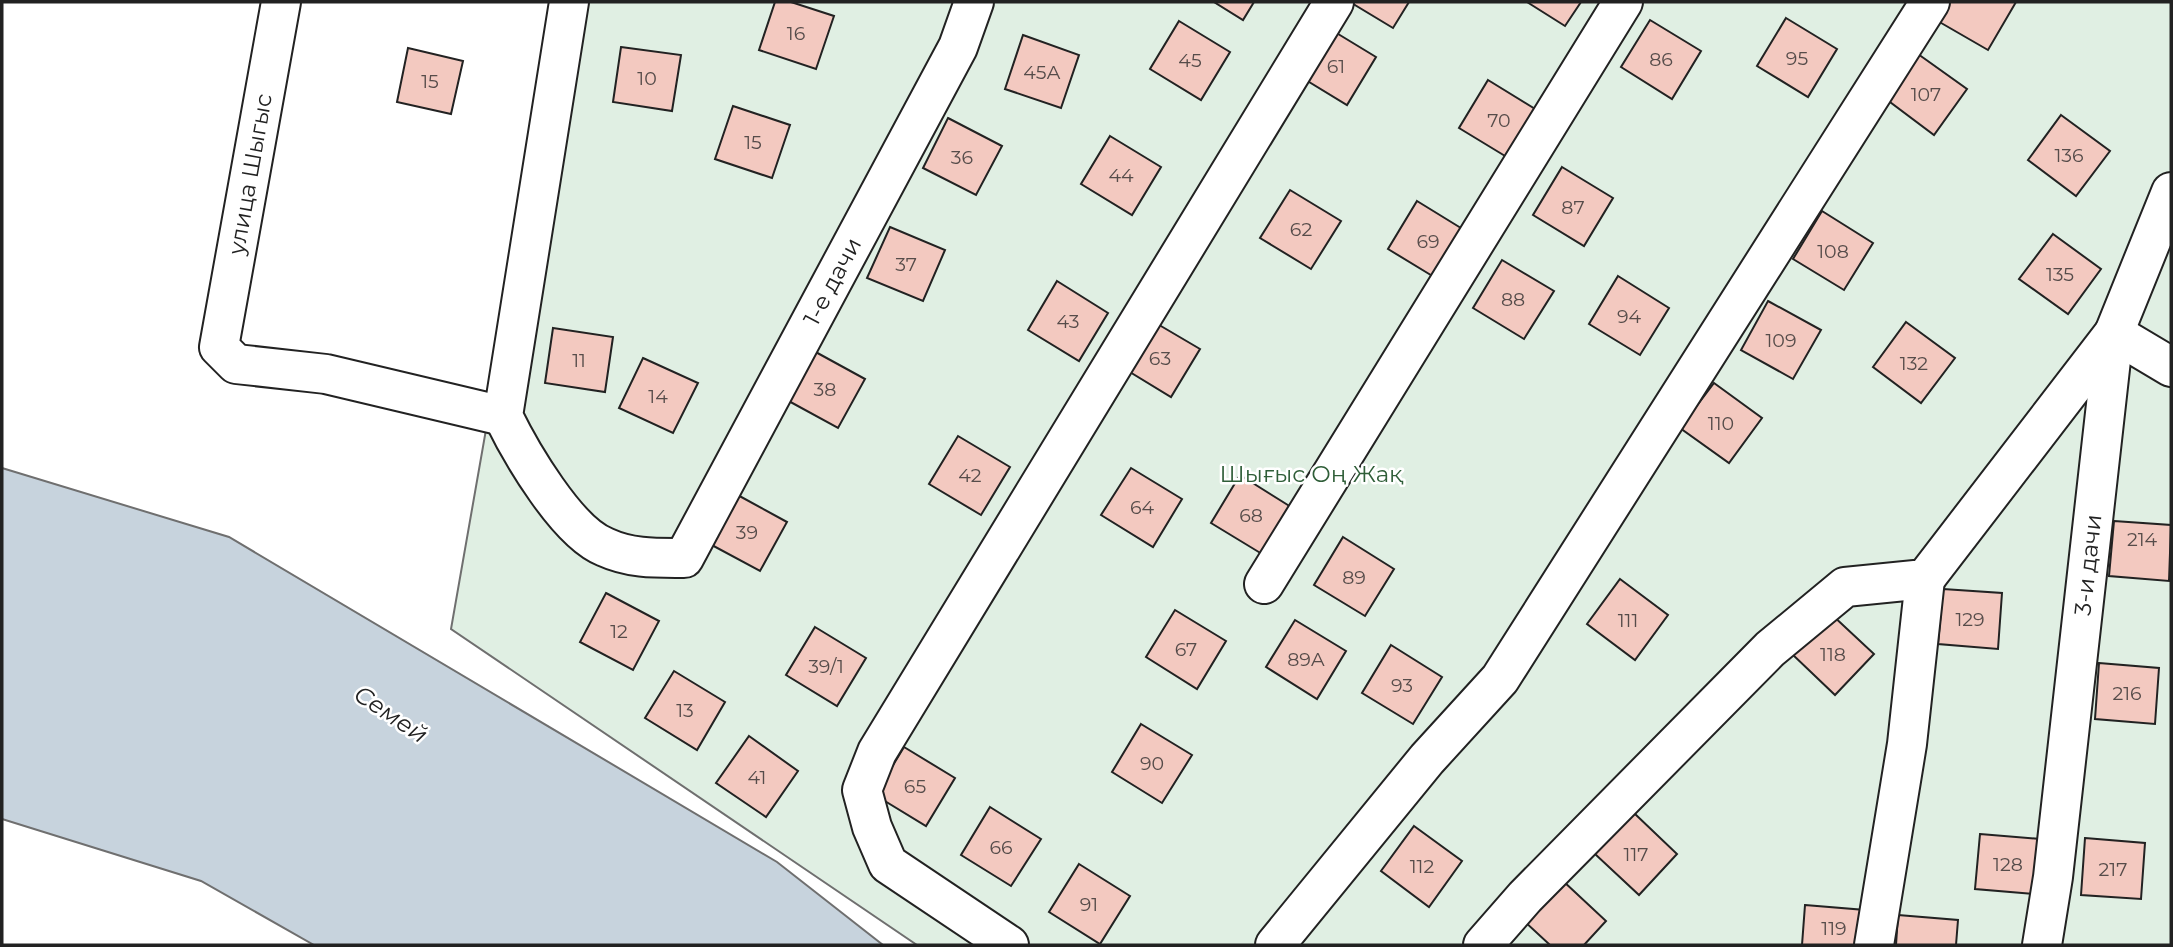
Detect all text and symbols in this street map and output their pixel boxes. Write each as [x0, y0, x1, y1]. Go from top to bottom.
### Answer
house number: 16 [787, 22, 805, 45]
house number: 95 [1786, 47, 1808, 70]
house number: 86 [1649, 48, 1673, 71]
house number: 45 [1178, 49, 1202, 72]
house number: 61 [1327, 55, 1345, 78]
house number: 45А [1023, 61, 1061, 84]
house number: 10 [637, 67, 657, 90]
house number: 15 [421, 70, 439, 93]
house number: 107 [1911, 83, 1941, 106]
street label: улица Шыгыс [222, 91, 278, 258]
house number: 70 [1487, 109, 1511, 132]
house number: 15 [744, 131, 762, 154]
house number: 136 [2054, 144, 2084, 167]
house number: 36 [951, 146, 973, 169]
house number: 44 [1108, 164, 1134, 187]
house number: 87 [1561, 196, 1585, 219]
house number: 62 [1290, 218, 1312, 241]
house number: 69 [1416, 230, 1440, 253]
street label: 1-е дачи [797, 233, 867, 330]
house number: 108 [1817, 240, 1849, 263]
house number: 37 [895, 253, 917, 276]
house number: 135 [2046, 263, 2074, 286]
house number: 88 [1501, 288, 1525, 311]
house number: 94 [1617, 305, 1642, 328]
house number: 43 [1057, 310, 1080, 333]
house number: 109 [1765, 329, 1797, 352]
house number: 63 [1149, 347, 1171, 370]
house number: 11 [572, 349, 586, 372]
house number: 132 [1900, 352, 1928, 375]
house number: 38 [814, 378, 836, 401]
house number: 14 [648, 385, 668, 408]
house number: 110 [1708, 412, 1734, 435]
park label: Шығыс Оң Жақ [1220, 460, 1404, 488]
house number: 42 [958, 464, 982, 487]
house number: 64 [1130, 496, 1155, 519]
house number: 68 [1239, 504, 1263, 527]
street label: 3-и дачи [2068, 513, 2108, 617]
house number: 39 [736, 521, 758, 544]
house number: 214 [2127, 528, 2158, 551]
house number: 89 [1342, 566, 1366, 589]
house number: 129 [1955, 608, 1985, 631]
house number: 111 [1618, 609, 1638, 632]
house number: 12 [610, 620, 628, 643]
house number: 67 [1175, 638, 1197, 661]
house number: 118 [1820, 643, 1846, 666]
house number: 89А [1287, 648, 1325, 671]
house number: 39/1 [808, 655, 844, 678]
house number: 93 [1391, 674, 1413, 697]
water label: Семей [349, 679, 433, 749]
house number: 216 [2112, 682, 2142, 705]
house number: 13 [676, 699, 694, 722]
house number: 90 [1140, 752, 1164, 775]
house number: 41 [748, 766, 766, 789]
house number: 65 [904, 775, 926, 798]
house number: 66 [989, 836, 1013, 859]
house number: 117 [1624, 843, 1648, 866]
house number: 128 [1993, 853, 2023, 876]
house number: 112 [1410, 855, 1434, 878]
house number: 217 [2099, 858, 2127, 881]
house number: 91 [1080, 893, 1098, 916]
house number: 119 [1821, 917, 1847, 940]

